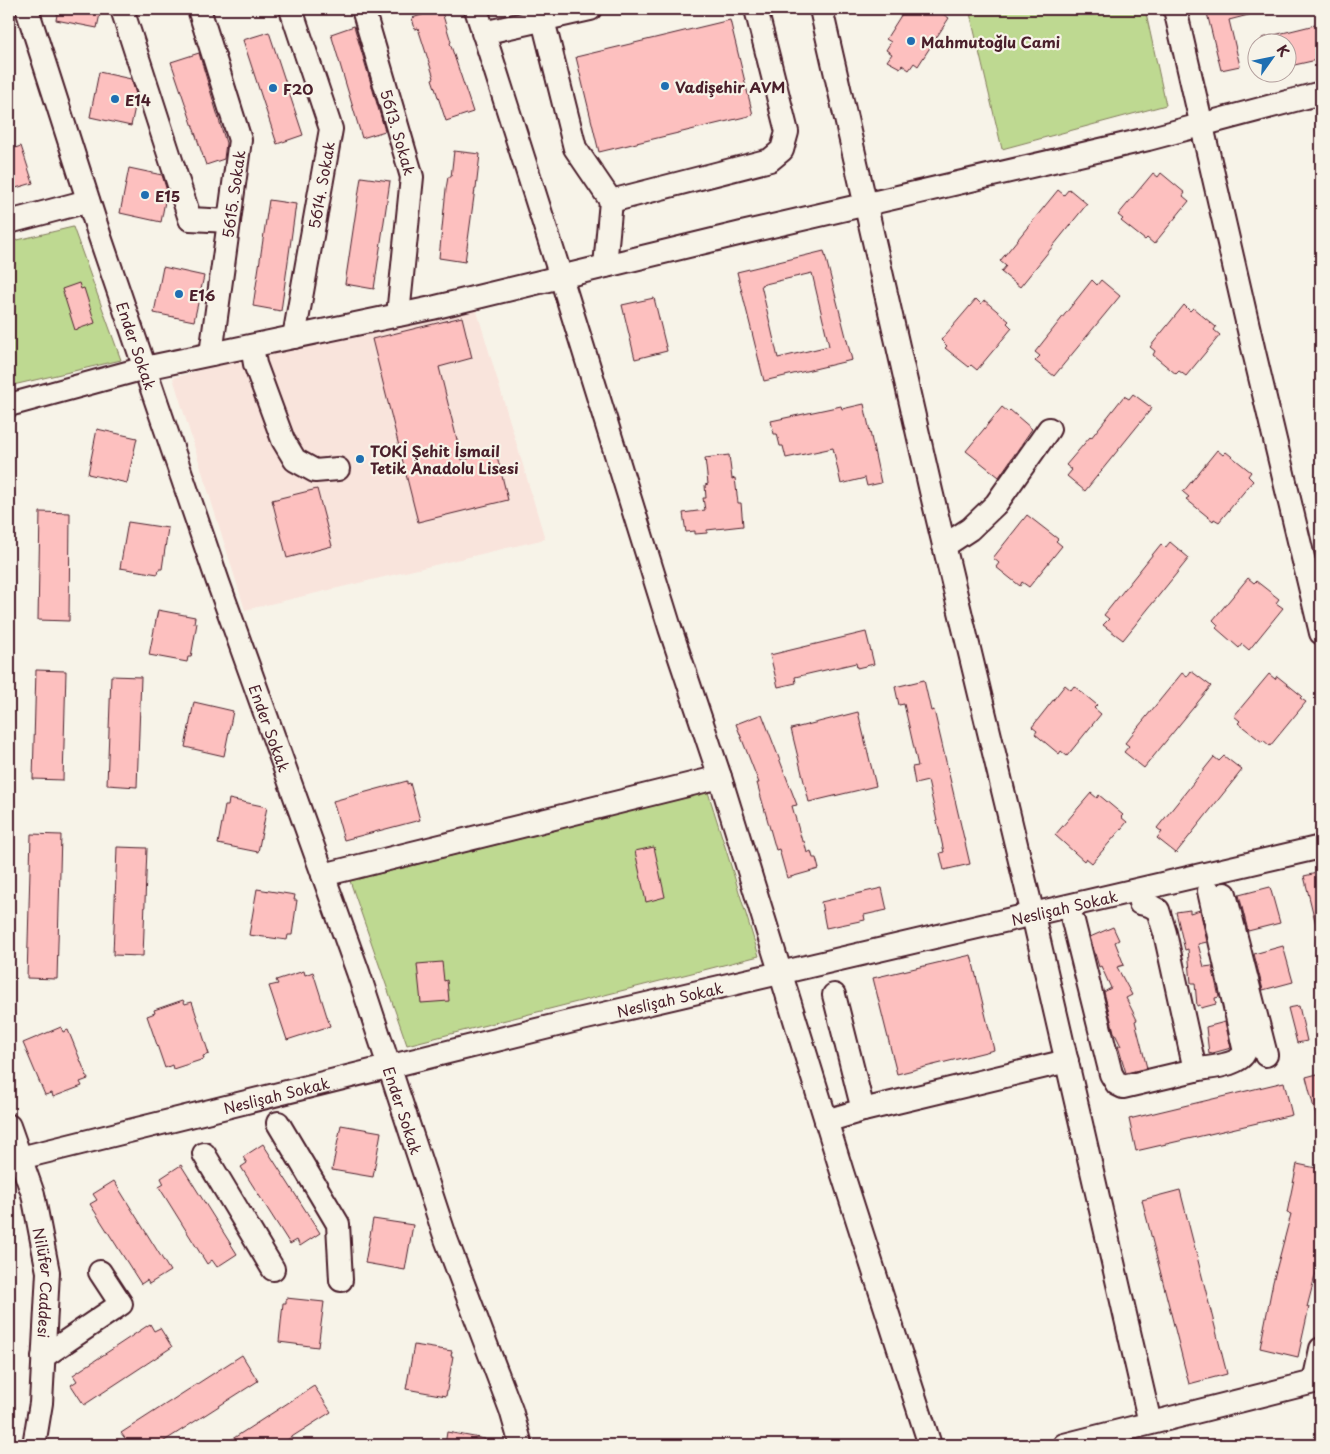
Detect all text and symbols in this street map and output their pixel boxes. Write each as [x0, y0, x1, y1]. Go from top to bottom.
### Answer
place label: Mahmutoğlu Cami [921, 30, 1060, 53]
north arrow [1248, 32, 1298, 82]
marker: Mahmutoğlu Cami [905, 35, 917, 47]
text: K [1272, 41, 1295, 61]
place label: Vadişehir AVM [675, 75, 785, 98]
place label: F20 [283, 77, 313, 100]
marker: Vadişehir AVM [659, 80, 671, 92]
marker: F20 [267, 82, 279, 94]
street label: 5613. Sokak [375, 86, 422, 178]
place label: E14 [125, 88, 151, 111]
marker: E14 [109, 93, 121, 105]
street label: 5614. Sokak [302, 139, 340, 230]
street label: 5615. Sokak [215, 148, 251, 239]
place label: E15 [155, 184, 180, 207]
marker: E15 [139, 189, 151, 201]
place label: E16 [189, 283, 216, 306]
marker: E16 [173, 288, 185, 300]
street label: Ender Sokak [111, 298, 163, 393]
place label: TOKİ Şehit İsmail Tetik Anadolu Lisesi [370, 439, 519, 479]
marker: TOKİ Şehit İsmail Tetik Anadolu Lisesi [354, 453, 366, 465]
street label: Ender Sokak [244, 681, 297, 775]
street label: Neslişah Sokak [1009, 883, 1120, 930]
street label: Neslişah Sokak [614, 975, 726, 1022]
street label: Ender Sokak [378, 1063, 429, 1158]
street label: Neslişah Sokak [221, 1070, 332, 1119]
street label: Nilüfer Caddesi [28, 1226, 60, 1339]

